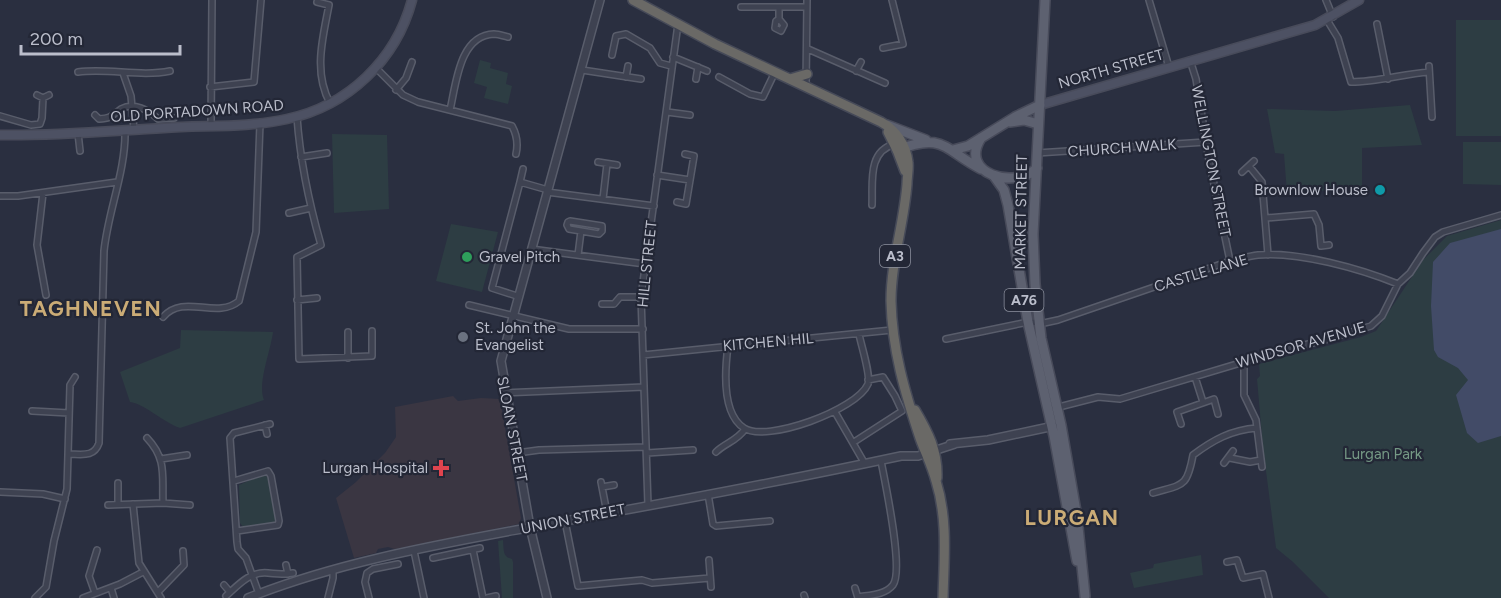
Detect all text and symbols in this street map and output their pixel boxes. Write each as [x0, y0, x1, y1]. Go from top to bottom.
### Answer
scale bar [21, 18, 180, 56]
text: 200 m [30, 28, 83, 50]
street label: NORTH STREET [1056, 45, 1166, 93]
street label: WELLINGTON STREET [1187, 84, 1235, 239]
street label: OLD PORTADOWN ROAD [110, 96, 284, 126]
street label: CHURCH WALK [1067, 135, 1178, 161]
street label: MARKET STREET [1011, 154, 1031, 270]
place label: Brownlow House [1254, 181, 1368, 199]
marker: Brownlow House [1373, 183, 1387, 197]
street label: HILL STREET [633, 219, 661, 308]
road number: A3 [880, 245, 910, 267]
place label: Gravel Pitch [479, 248, 560, 266]
marker: Gravel Pitch [460, 250, 474, 264]
street label: CASTLE LANE [1152, 250, 1250, 296]
road number: A76 [1004, 289, 1044, 311]
district label: TAGHNEVEN [20, 296, 162, 321]
street label: WINDSOR AVENUE [1234, 318, 1368, 372]
place label: St. John the Evangelist [475, 319, 556, 354]
street label: KITCHEN HIL [722, 329, 814, 355]
marker: St. John the Evangelist [456, 330, 470, 344]
street label: SLOAN STREET [493, 375, 531, 484]
park label: Lurgan Park [1344, 445, 1423, 463]
place label: Lurgan Hospital [322, 459, 428, 477]
marker: Lurgan Hospital [432, 459, 450, 477]
street label: UNION STREET [519, 500, 628, 538]
district label: LURGAN [1025, 505, 1119, 530]

